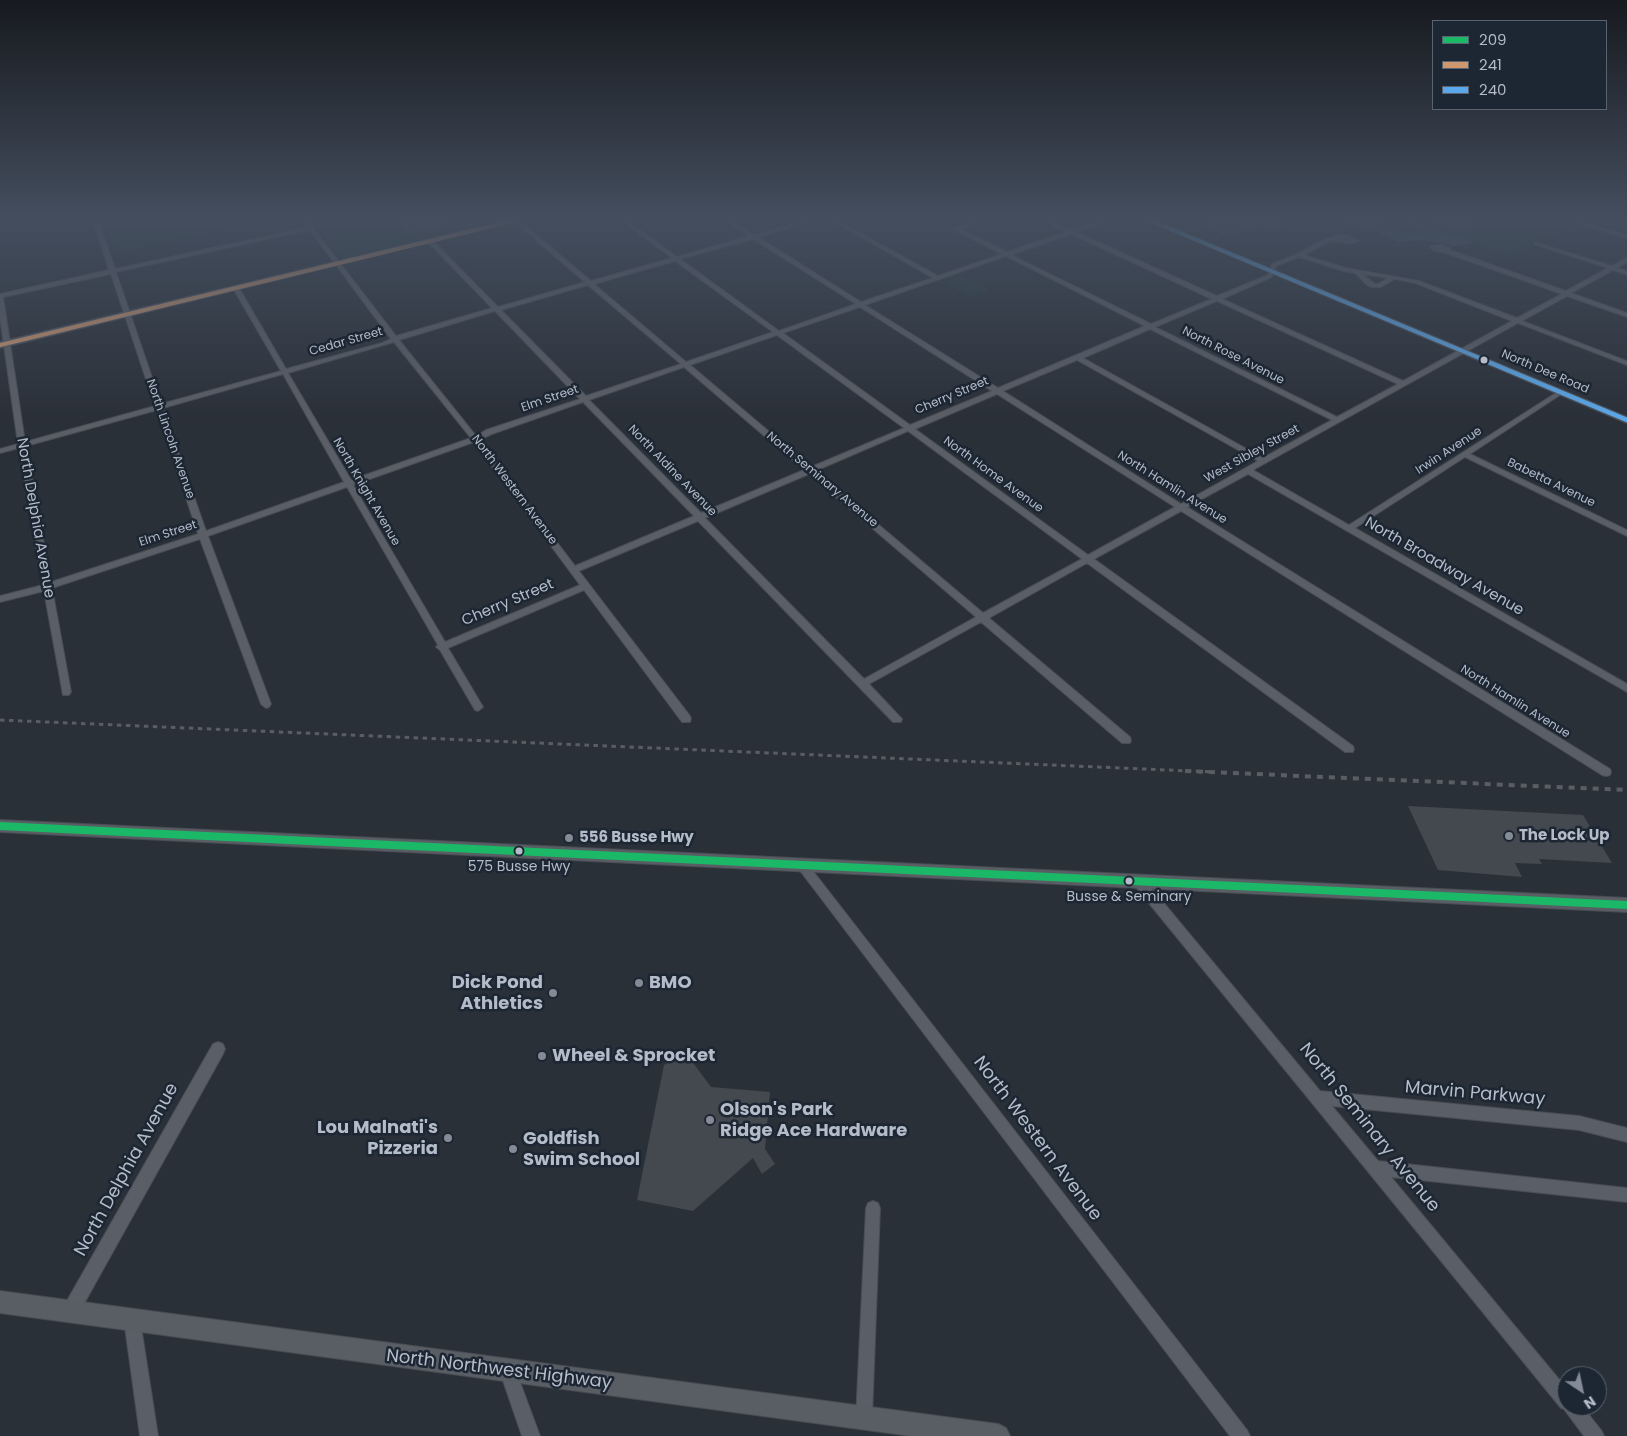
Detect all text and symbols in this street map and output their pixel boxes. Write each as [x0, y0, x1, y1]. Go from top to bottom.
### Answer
legend [1432, 20, 1607, 110]
text: 209 [1479, 29, 1507, 50]
text: 241 [1479, 54, 1502, 75]
text: 240 [1479, 79, 1506, 100]
street label: North Rose Avenue [1179, 324, 1287, 388]
street label: Cedar Street [308, 325, 384, 359]
street label: North Dee Road [1499, 347, 1591, 397]
unlabelled marker [1479, 355, 1489, 365]
street label: Cherry Street [913, 374, 991, 418]
street label: North Lincoln Avenue [143, 377, 197, 501]
street label: Elm Street [519, 382, 581, 416]
street label: North Aldine Avenue [625, 422, 719, 520]
street label: West Sibley Street [1202, 422, 1302, 486]
street label: Irwin Avenue [1413, 424, 1485, 478]
street label: North Seminary Avenue [763, 429, 881, 531]
street label: North Western Avenue [468, 432, 560, 548]
street label: North Home Avenue [940, 434, 1046, 516]
street label: North Knight Avenue [329, 436, 403, 548]
street label: North Delphia Avenue [12, 437, 58, 599]
street label: North Hamlin Avenue [1115, 448, 1229, 528]
street label: Babetta Avenue [1505, 455, 1597, 511]
street label: North Broadway Avenue [1361, 514, 1527, 620]
street label: Elm Street [137, 518, 199, 550]
street label: Cherry Street [459, 576, 557, 630]
street label: North Hamlin Avenue [1458, 662, 1572, 742]
place label: The Lock Up [1519, 827, 1609, 845]
place label: 556 Busse Hwy [579, 829, 694, 847]
marker: The Lock Up [1503, 830, 1515, 842]
marker: 556 Busse Hwy [563, 832, 575, 844]
marker: 575 Busse Hwy [514, 846, 524, 856]
place label: 575 Busse Hwy [468, 859, 570, 875]
marker: Busse & Seminary [1124, 876, 1134, 886]
place label: Busse & Seminary [1067, 889, 1191, 905]
place label: Dick Pond Athletics [452, 972, 543, 1014]
place label: BMO [649, 972, 692, 994]
marker: BMO [633, 977, 645, 989]
marker: Dick Pond Athletics [547, 987, 559, 999]
street label: North Seminary Avenue [1294, 1039, 1444, 1217]
place label: Wheel & Sprocket [552, 1045, 715, 1067]
marker: Wheel & Sprocket [536, 1050, 548, 1062]
street label: North Western Avenue [968, 1053, 1106, 1225]
street label: Marvin Parkway [1404, 1077, 1546, 1111]
street label: North Delphia Avenue [70, 1080, 184, 1260]
place label: Olson's Park Ridge Ace Hardware [720, 1099, 907, 1142]
marker: Olson's Park Ridge Ace Hardware [704, 1114, 716, 1126]
place label: Lou Malnati's Pizzeria [317, 1117, 438, 1160]
place label: Goldfish Swim School [523, 1128, 640, 1170]
marker: Lou Malnati's Pizzeria [442, 1132, 454, 1144]
marker: Goldfish Swim School [507, 1143, 519, 1155]
street label: North Northwest Highway [385, 1345, 613, 1395]
north arrow [1557, 1366, 1607, 1416]
text: N [1580, 1391, 1600, 1414]

